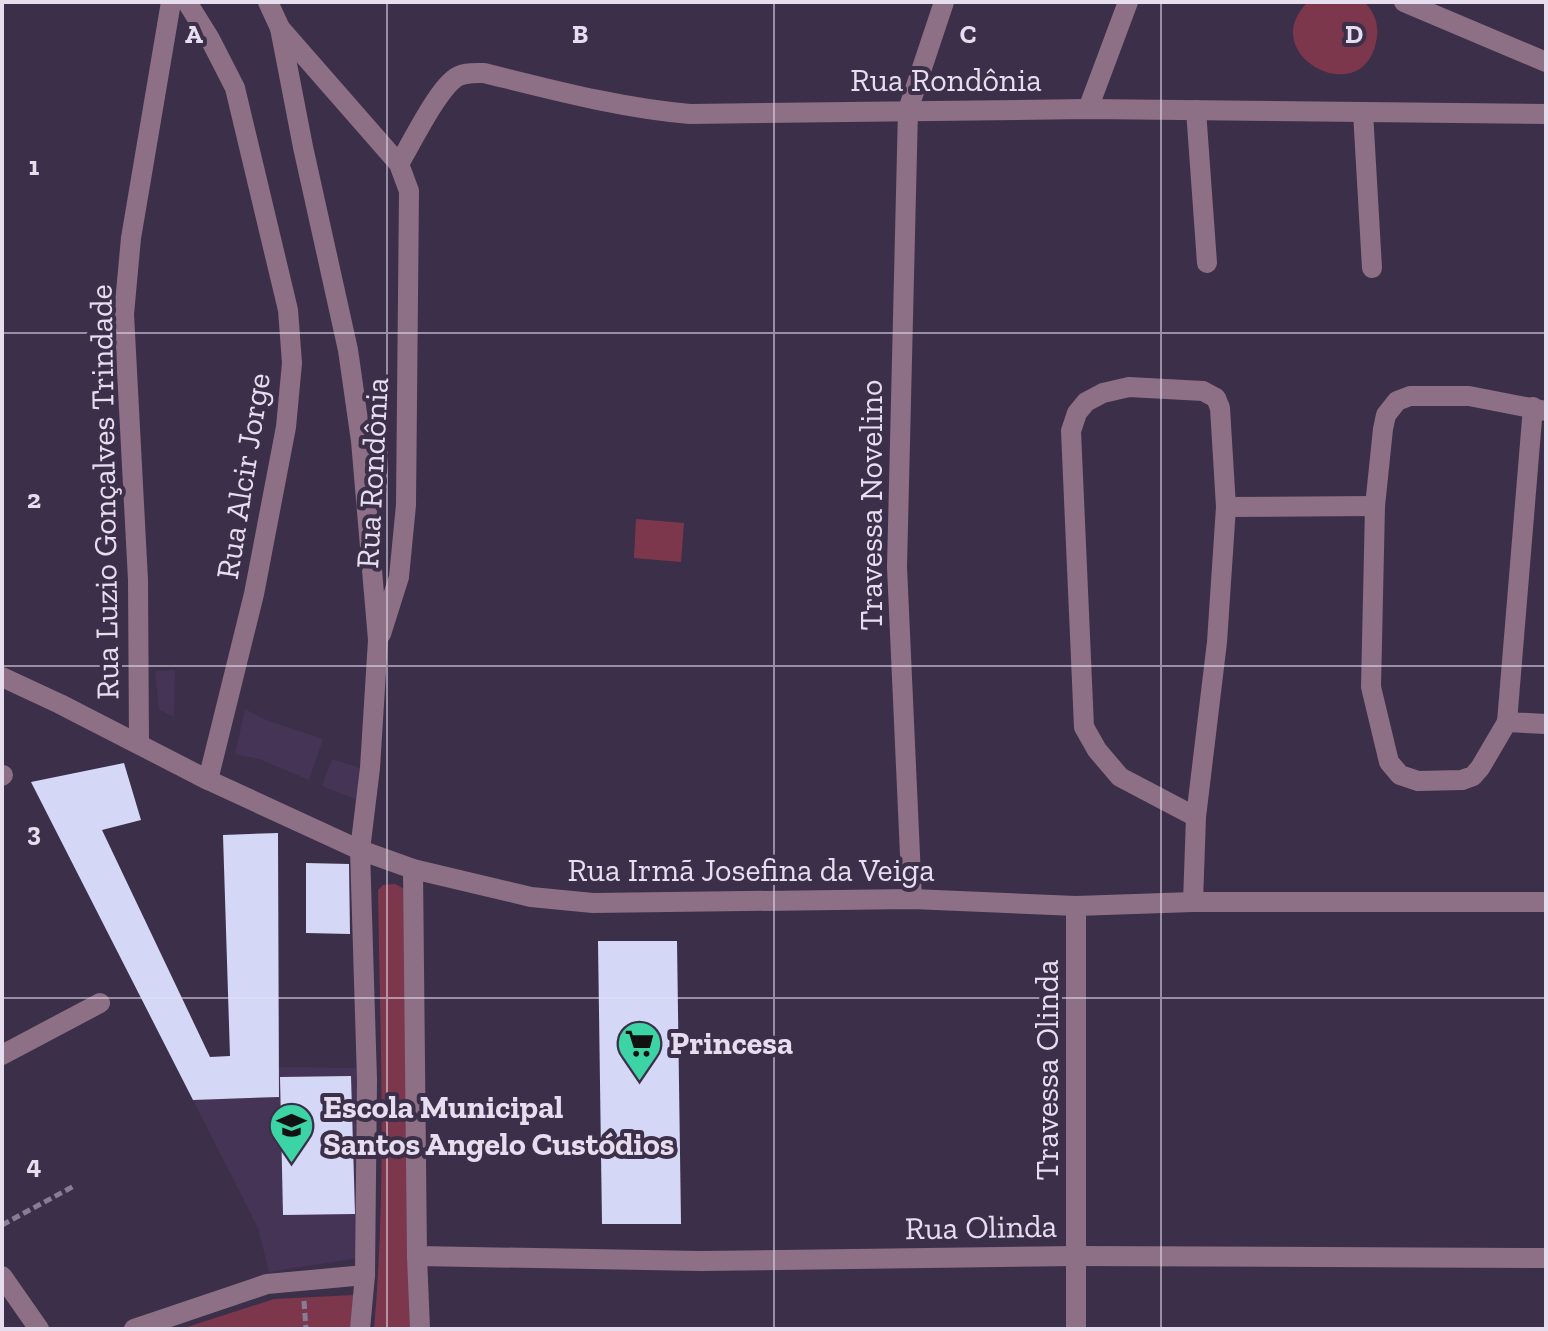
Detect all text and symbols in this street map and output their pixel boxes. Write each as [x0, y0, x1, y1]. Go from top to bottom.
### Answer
text: A [185, 18, 203, 50]
text: B [572, 18, 588, 50]
text: C [960, 18, 976, 50]
text: D [1345, 18, 1363, 50]
street label: Rua Rondônia [850, 61, 1042, 99]
text: 1 [29, 150, 40, 182]
street label: Rua Luzio Gonçalves Trindade [81, 284, 127, 700]
street label: Rua Alcir Jorge [208, 370, 278, 582]
street label: Rua Rondônia [348, 377, 396, 569]
street label: Travessa Novelino [852, 380, 890, 630]
text: 2 [27, 483, 41, 515]
text: 3 [27, 816, 41, 848]
street label: Rua Irmã Josefina da Veiga [567, 851, 935, 889]
street label: Travessa Olinda [1028, 960, 1066, 1180]
supermarket icon: Princesa [615, 1019, 663, 1082]
place label: Princesa [670, 1024, 793, 1062]
place label: Escola Municipal Santos Angelo Custódios [323, 1088, 674, 1163]
school or university icon: Escola Municipal Santos Angelo Custódios [268, 1101, 316, 1164]
text: 4 [27, 1149, 42, 1181]
street label: Rua Olinda [905, 1207, 1057, 1247]

